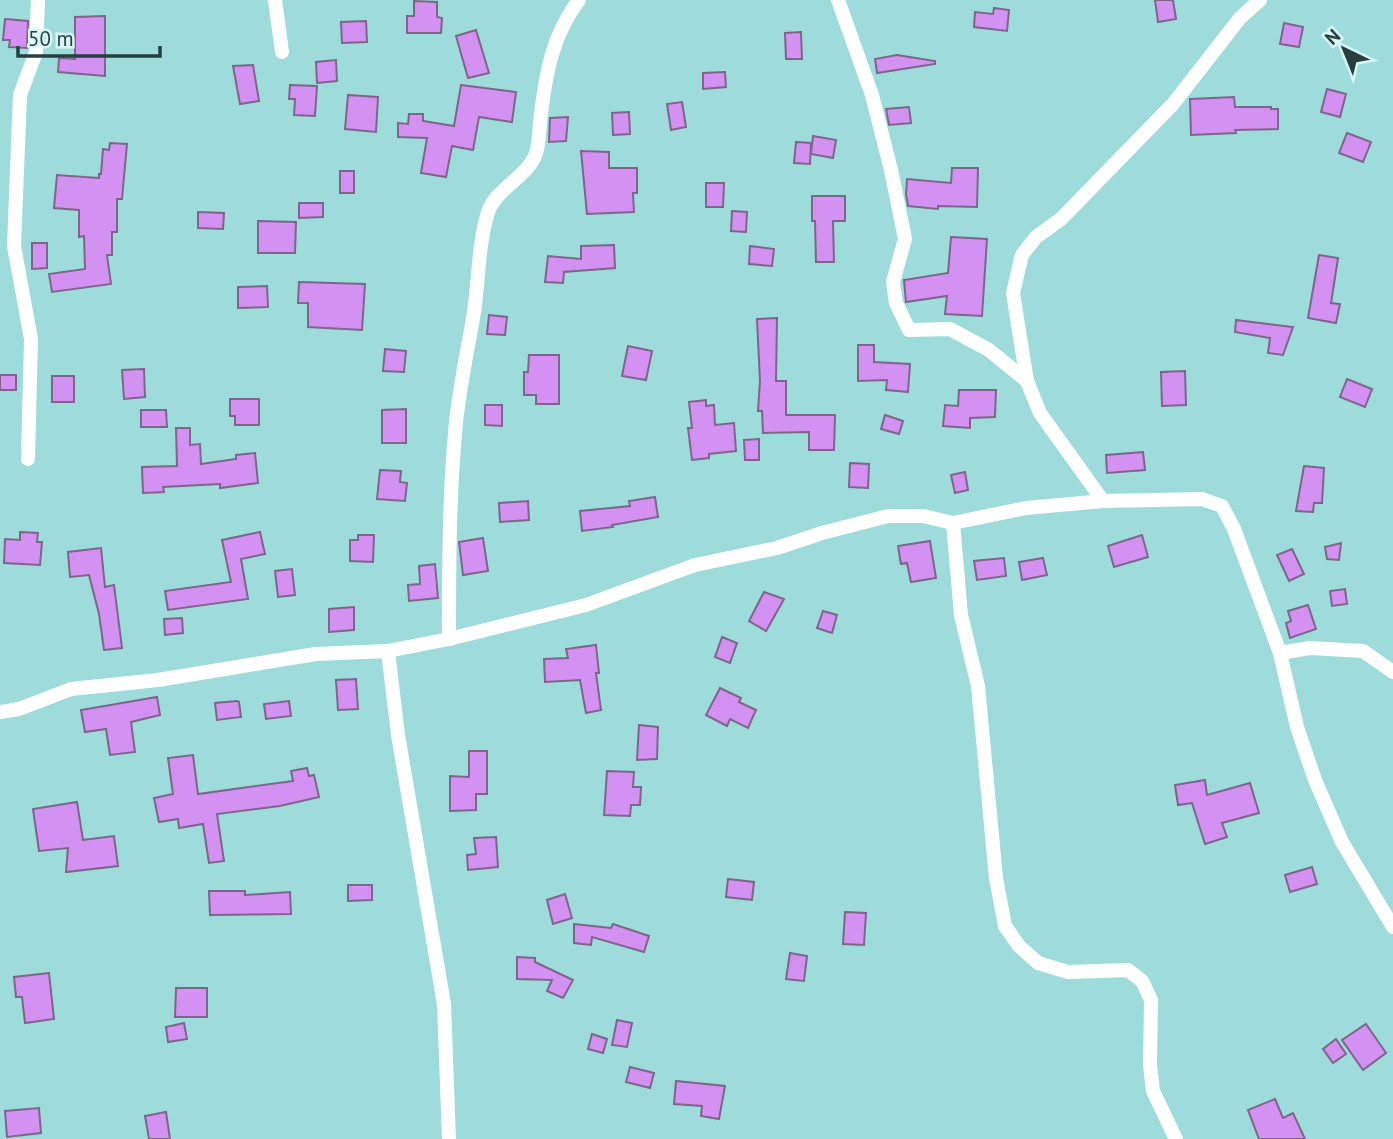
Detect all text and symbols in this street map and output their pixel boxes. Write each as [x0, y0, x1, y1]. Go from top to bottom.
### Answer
scale bar [18, 14, 159, 58]
north arrow [1309, 14, 1379, 84]
text: N [1320, 24, 1345, 50]
text: 50 m [28, 25, 74, 52]

